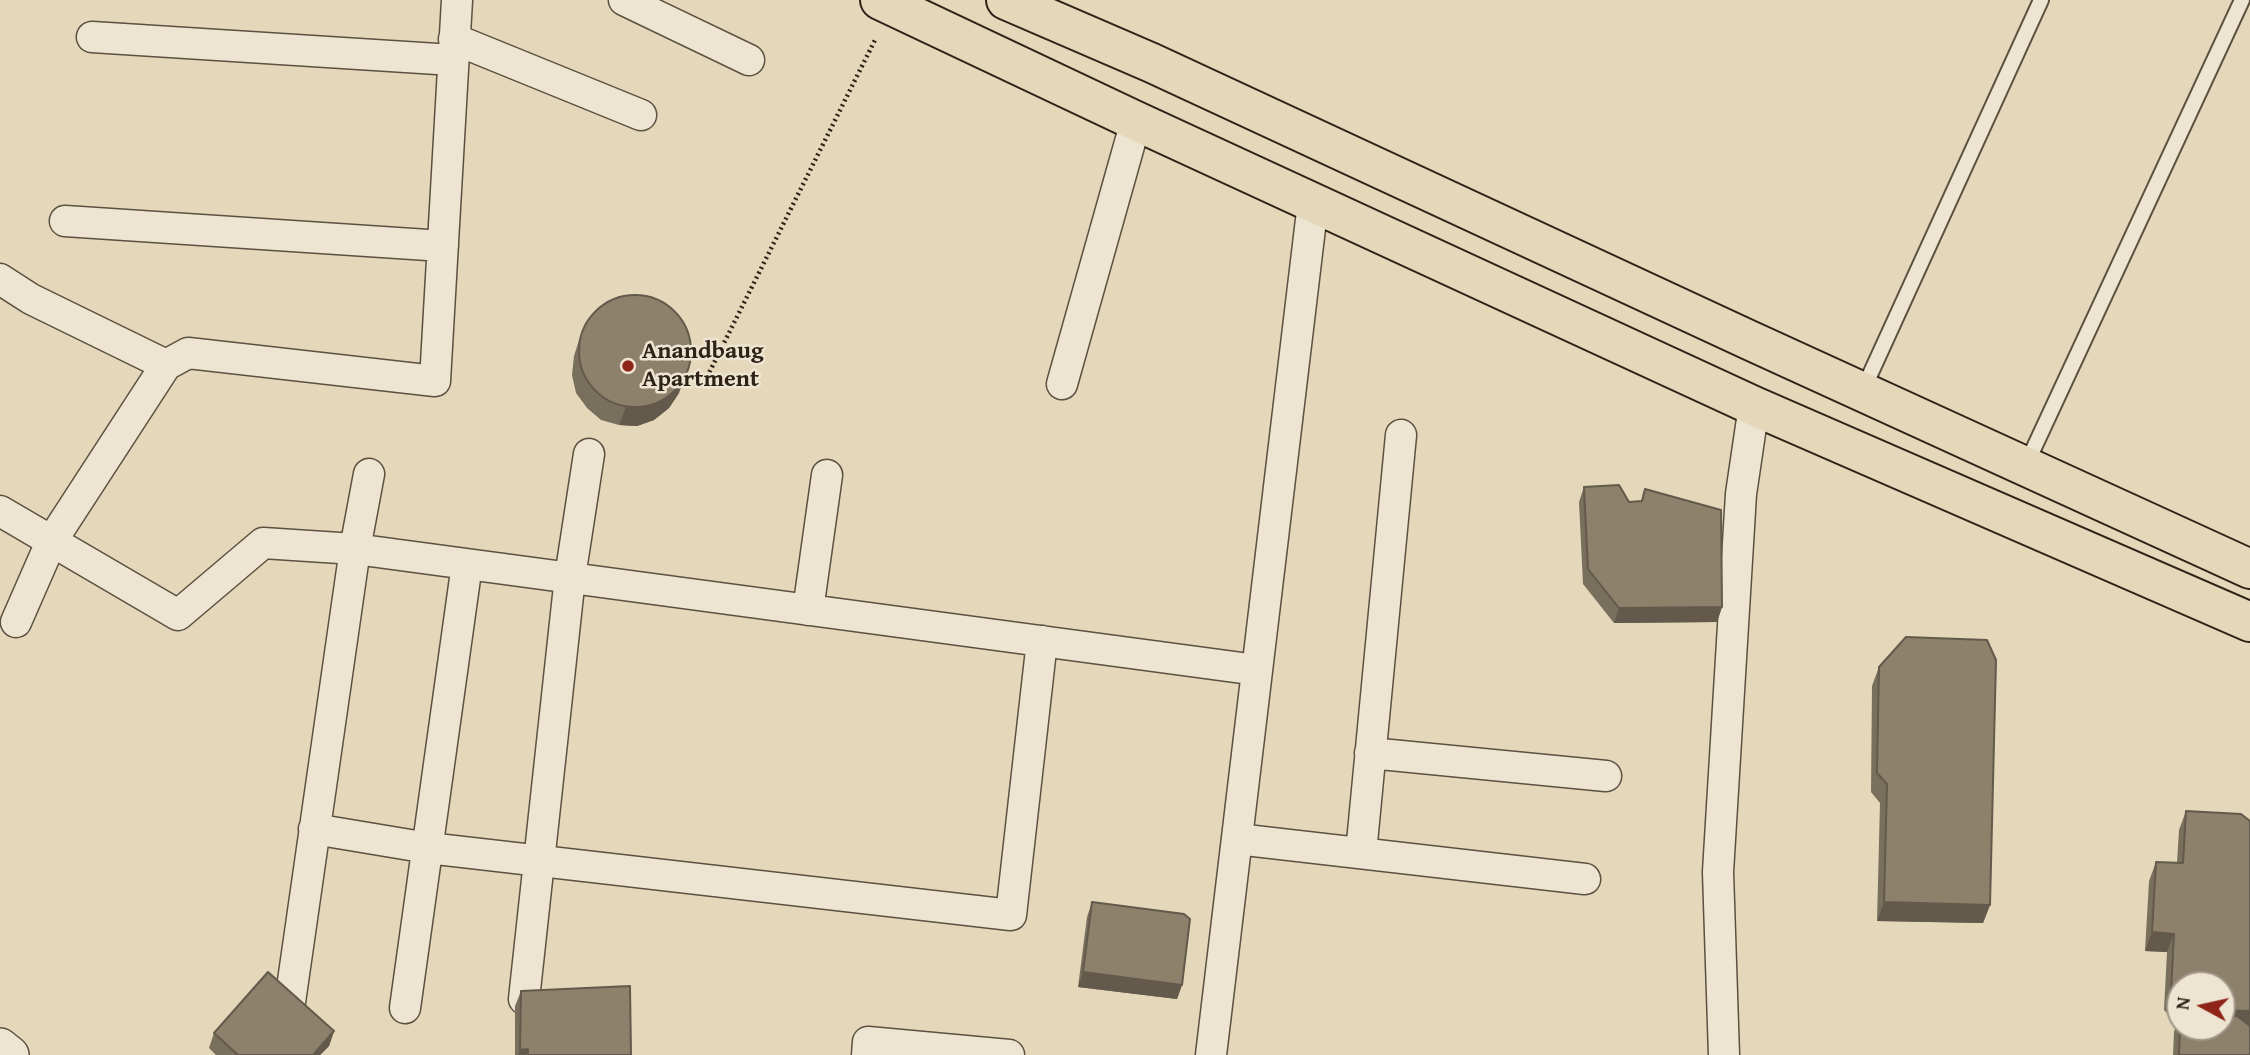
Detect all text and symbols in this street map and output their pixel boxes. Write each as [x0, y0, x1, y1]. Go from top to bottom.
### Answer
place label: Anandbaug Apartment [642, 338, 764, 394]
marker: Anandbaug Apartment [620, 358, 636, 374]
north arrow [2166, 971, 2236, 1041]
text: N [2167, 995, 2197, 1012]

